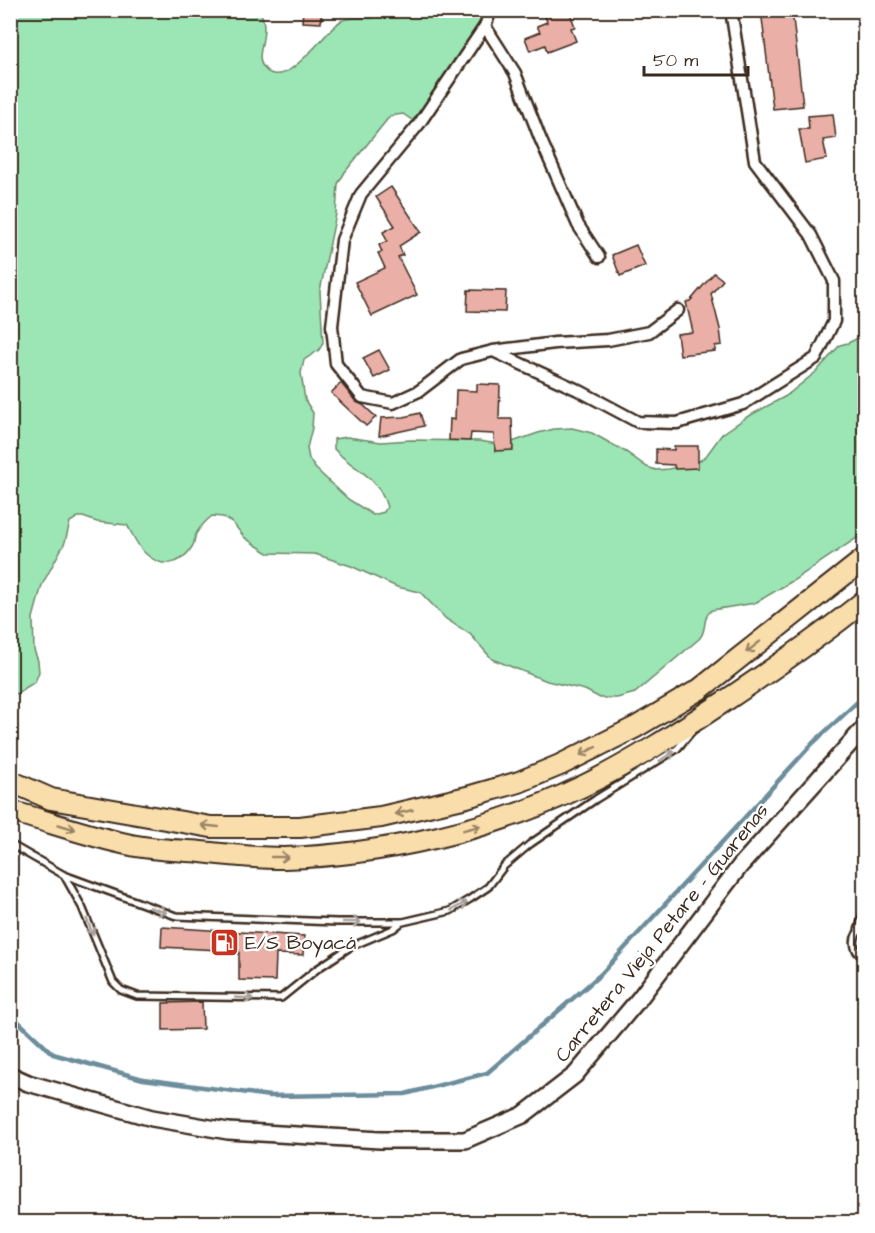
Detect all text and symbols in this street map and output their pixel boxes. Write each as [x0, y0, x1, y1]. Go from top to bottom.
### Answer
scale bar [644, 39, 748, 77]
text: 50 m [653, 48, 698, 73]
one-way arrow [745, 641, 761, 654]
one-way arrow [580, 746, 598, 757]
one-way arrow [658, 750, 674, 762]
street label: Carretera Vieja Petare - Guarenas [549, 798, 775, 1068]
one-way arrow [395, 806, 414, 818]
one-way arrow [201, 820, 221, 831]
one-way arrow [462, 821, 481, 833]
one-way arrow [57, 822, 76, 833]
one-way arrow [269, 851, 289, 863]
one-way arrow [450, 900, 467, 912]
one-way arrow [148, 905, 167, 916]
one-way arrow [342, 916, 362, 928]
one-way arrow [85, 917, 96, 936]
fuel station icon: E/S Boyacá [208, 927, 240, 959]
place label: E/S Boyacá [245, 929, 356, 958]
one-way arrow [234, 992, 254, 1003]

